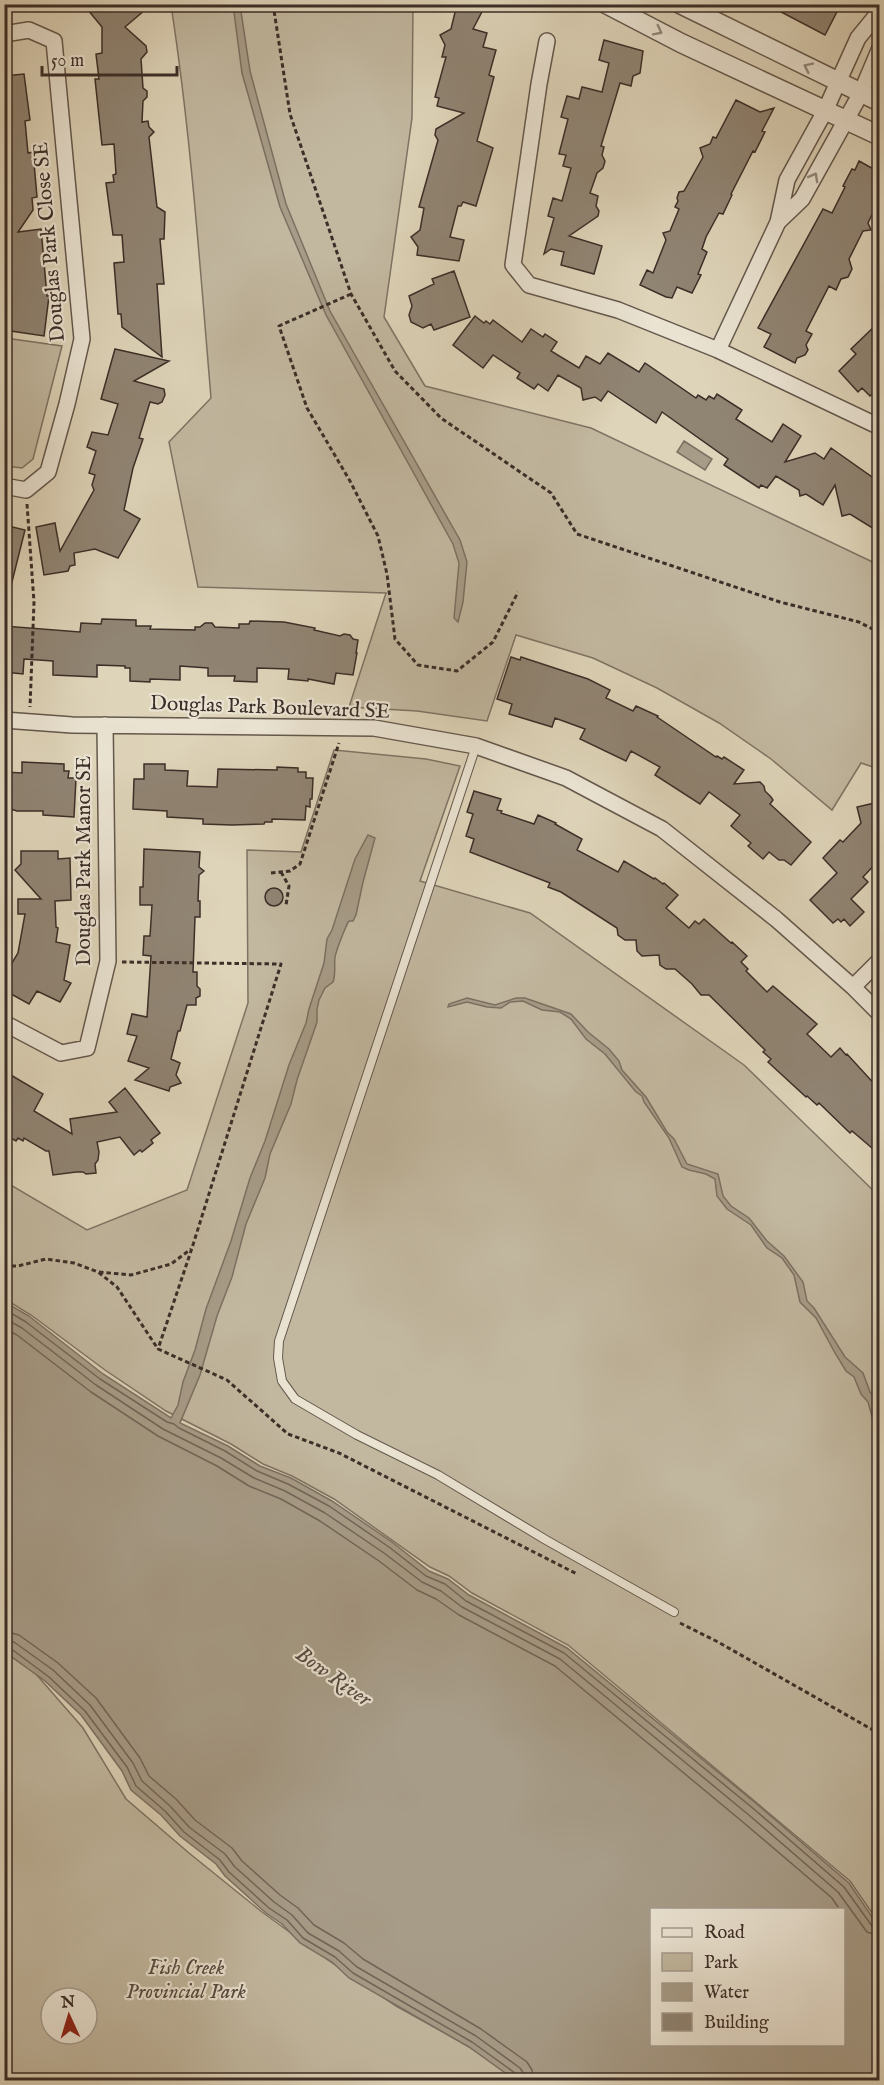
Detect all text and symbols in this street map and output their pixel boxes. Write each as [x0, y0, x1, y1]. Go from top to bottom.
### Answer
one-way arrow [652, 24, 663, 35]
scale bar [42, 39, 177, 77]
text: 50 m [51, 50, 84, 73]
one-way arrow [803, 63, 814, 75]
street label: Douglas Park Close SE [28, 141, 72, 343]
one-way arrow [807, 173, 819, 183]
street label: Douglas Park Boulevard SE [150, 690, 390, 726]
street label: Douglas Park Manor SE [71, 756, 98, 966]
water label: Bow River [289, 1641, 378, 1714]
legend [650, 1908, 845, 2046]
text: Road [704, 1922, 745, 1945]
text: Park [704, 1952, 739, 1975]
park label: Fish Creek Provincial Park [126, 1955, 246, 2006]
text: Water [704, 1982, 749, 2005]
north arrow [39, 1986, 99, 2046]
text: N [59, 1993, 76, 2014]
text: Building [704, 2012, 769, 2035]

